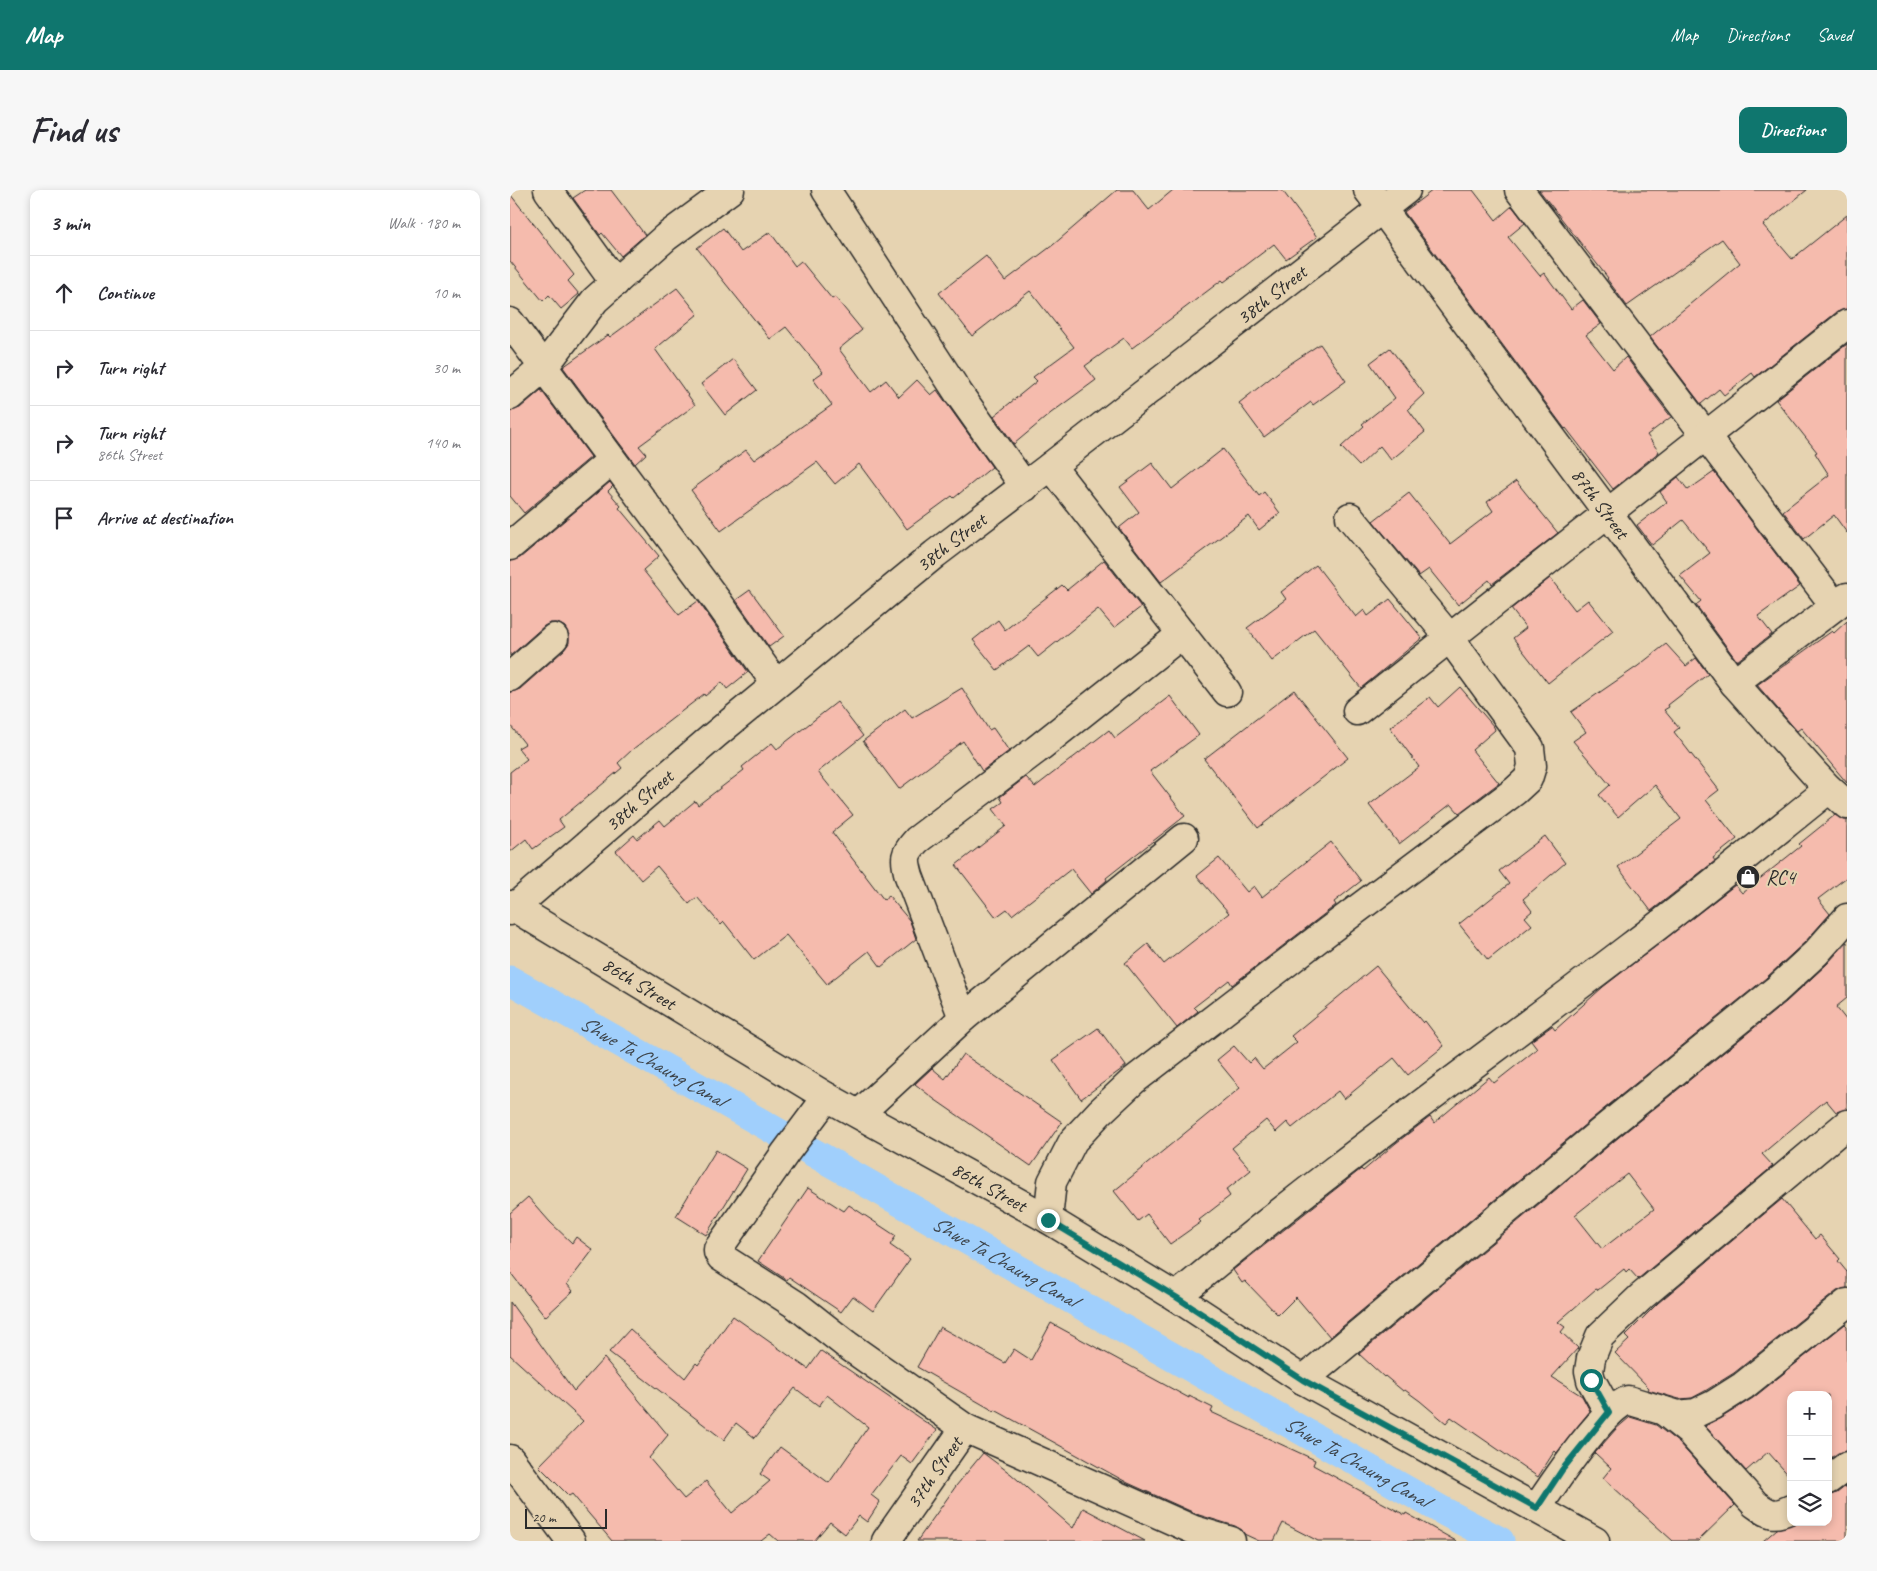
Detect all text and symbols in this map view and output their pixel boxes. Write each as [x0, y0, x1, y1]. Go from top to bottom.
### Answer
text: Map [25, 20, 62, 50]
text: Map [1671, 24, 1698, 46]
text: Directions [1726, 24, 1789, 46]
text: Saved [1817, 24, 1852, 46]
button: Directions [1739, 107, 1847, 153]
text: Find us [30, 108, 117, 153]
text: 3 min [50, 210, 90, 236]
text: Walk · 180 m [388, 213, 460, 233]
street label: 38th Street [1232, 258, 1313, 330]
icon: ahead [50, 279, 78, 307]
text: Continue [97, 281, 154, 305]
text: 10 m [433, 283, 460, 303]
icon: right [50, 354, 78, 382]
text: Turn right [97, 356, 164, 380]
text: 30 m [433, 358, 460, 378]
text: Turn right [97, 421, 164, 445]
icon: right [50, 429, 78, 457]
text: 140 m [426, 433, 460, 453]
text: 86th Street [97, 445, 162, 465]
street label: 87th Street [1566, 463, 1636, 545]
icon: arrive [50, 504, 78, 532]
text: Arrive at destination [97, 506, 233, 530]
street label: 38th Street [911, 506, 993, 577]
street label: 38th Street [600, 763, 680, 836]
shop icon: RC4 [1735, 864, 1761, 890]
place label: RC4 [1766, 865, 1797, 890]
street label: 86th Street [598, 951, 683, 1016]
water label: Shwe Ta Chaung Canal [576, 1010, 735, 1116]
street label: 86th Street [947, 1156, 1033, 1218]
route end [1037, 1209, 1060, 1232]
water label: Shwe Ta Chaung Canal [928, 1210, 1087, 1316]
route start [1580, 1369, 1603, 1392]
map controls [1787, 1391, 1832, 1526]
button: + [1787, 1391, 1832, 1436]
water label: Shwe Ta Chaung Canal [1280, 1410, 1439, 1516]
street label: 37th Street [900, 1430, 969, 1513]
button: − [1787, 1436, 1832, 1481]
button: layers [1787, 1481, 1832, 1526]
scale bar [525, 1506, 608, 1529]
text: 20 m [532, 1509, 556, 1526]

